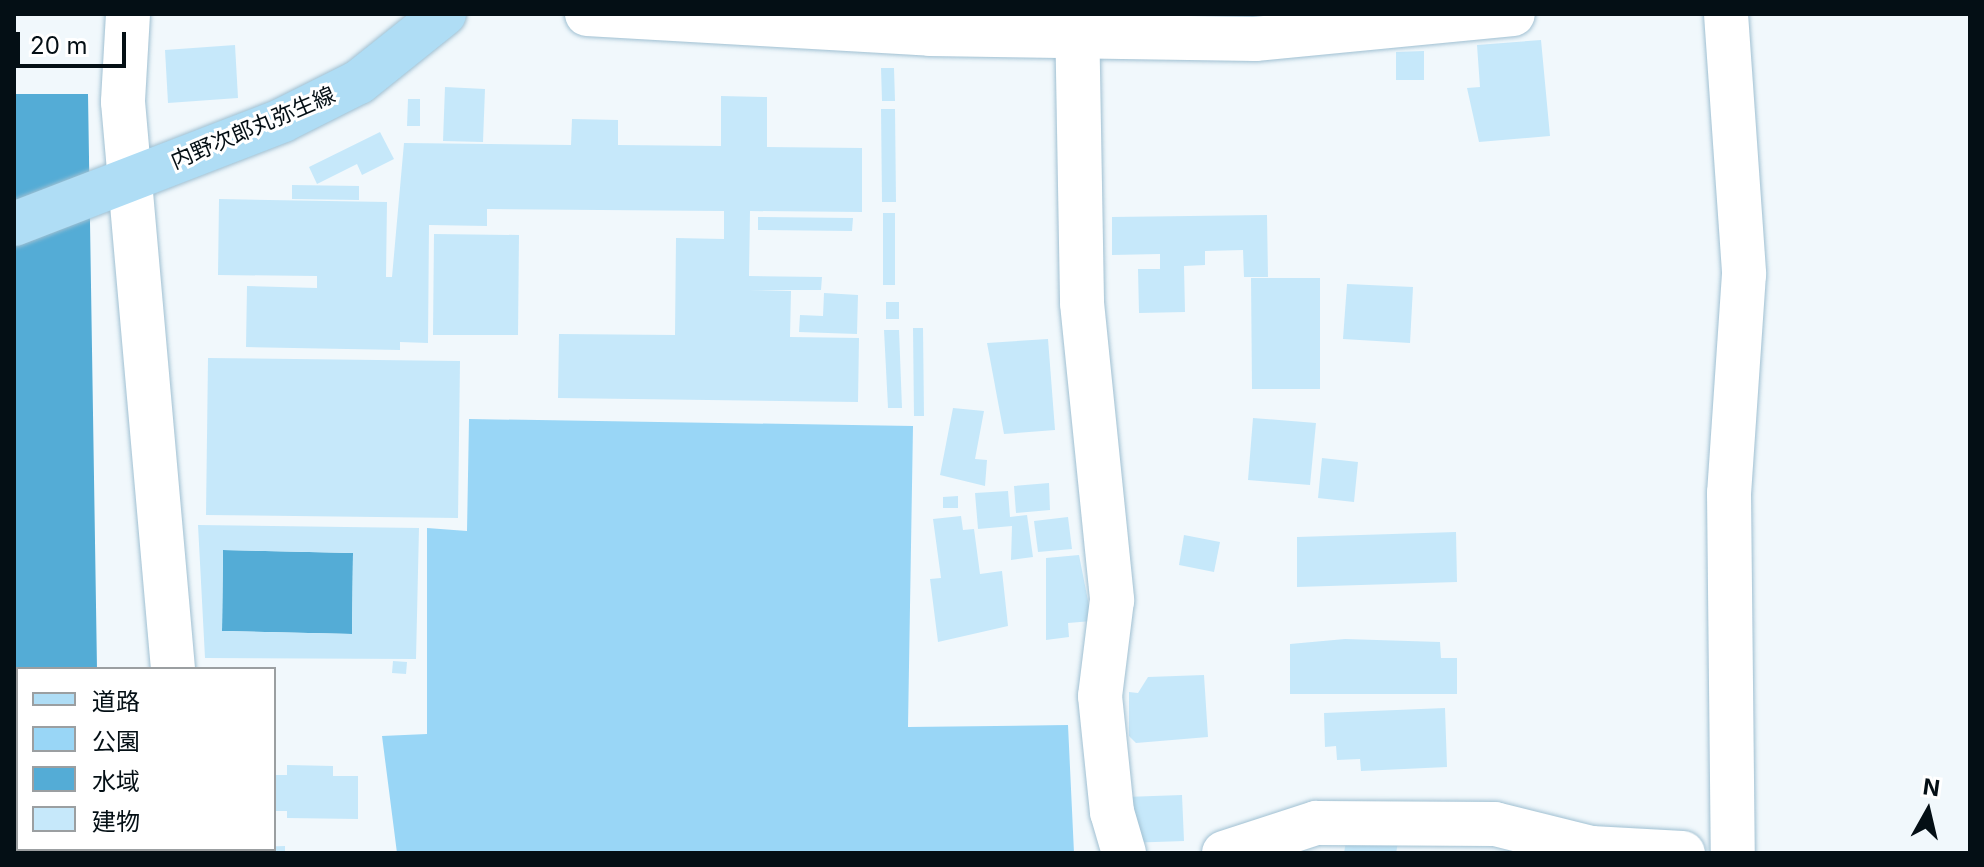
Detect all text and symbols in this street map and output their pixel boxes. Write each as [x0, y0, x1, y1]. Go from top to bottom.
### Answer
scale bar [20, 16, 130, 66]
text: 20 m [30, 31, 88, 60]
street label: 内野次郎丸弥生線 [167, 81, 339, 175]
legend [16, 667, 276, 851]
text: 道路 [92, 687, 140, 716]
text: 公園 [92, 727, 140, 756]
text: 水域 [92, 767, 140, 796]
north arrow [1888, 771, 1968, 851]
text: N [1921, 773, 1941, 801]
text: 建物 [92, 807, 140, 836]

